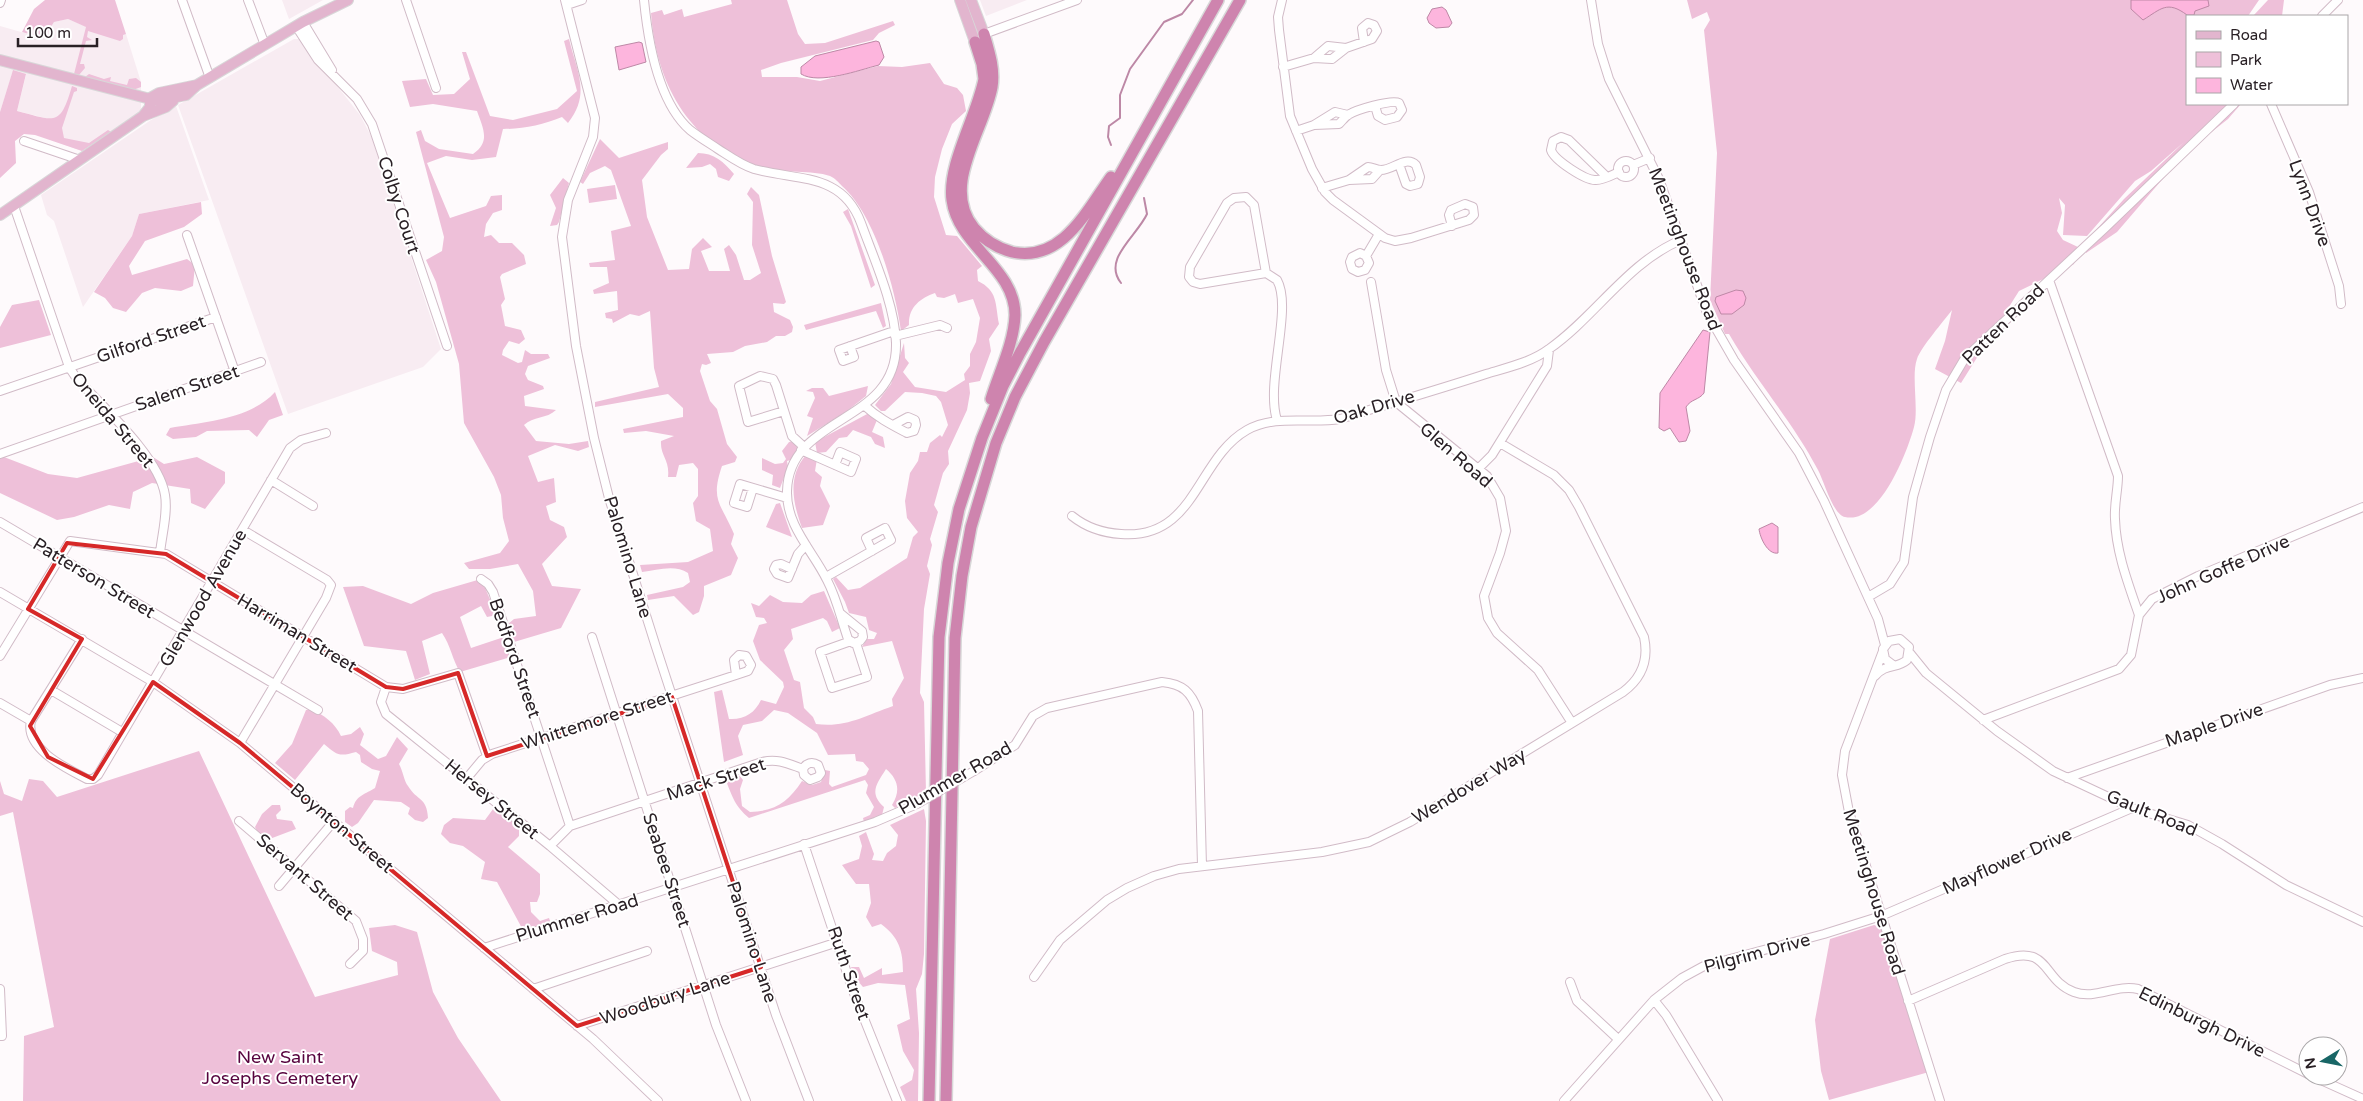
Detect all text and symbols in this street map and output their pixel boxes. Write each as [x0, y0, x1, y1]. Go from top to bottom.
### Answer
scale bar [18, 15, 96, 47]
legend [2186, 15, 2348, 105]
text: 100 m [25, 24, 71, 42]
text: Road [2230, 26, 2268, 44]
text: Park [2230, 51, 2262, 69]
text: Water [2230, 76, 2273, 94]
street label: Colby Court [373, 154, 425, 257]
street label: Lynn Drive [2284, 156, 2336, 250]
street label: Meetinghouse Road [1644, 164, 1726, 334]
street label: Patten Road [1957, 279, 2049, 369]
street label: Gilford Street [94, 310, 209, 368]
street label: Salem Street [132, 360, 242, 416]
street label: Oneida Street [67, 368, 159, 472]
street label: Oak Drive [1331, 385, 1417, 429]
street label: Glen Road [1415, 417, 1497, 493]
street label: Palomino Lane [599, 493, 657, 621]
street label: Glenwood Avenue [155, 525, 251, 671]
street label: John Goffe Drive [2153, 530, 2293, 608]
street label: Patterson Street [29, 533, 159, 623]
street label: Harriman Street [233, 589, 361, 677]
street label: Bedford Street [484, 595, 546, 721]
street label: Whittemore Street [519, 685, 676, 755]
street label: Maple Drive [2162, 698, 2266, 752]
street label: Plummer Road [894, 737, 1016, 819]
street label: Wendover Way [1408, 743, 1530, 829]
street label: Mack Street [664, 753, 769, 805]
street label: Hersey Street [440, 754, 544, 844]
street label: Boynton Street [286, 778, 398, 878]
street label: Gault Road [2103, 785, 2201, 841]
street label: Meetinghouse Road [1838, 806, 1910, 978]
street label: Seabee Street [638, 810, 696, 930]
street label: Mayflower Drive [1939, 823, 2075, 899]
street label: Servant Street [252, 829, 358, 925]
street label: Palomino Lane [722, 878, 782, 1006]
street label: Plummer Road [513, 889, 641, 947]
street label: Ruth Street [823, 923, 875, 1023]
street label: Pilgrim Drive [1701, 928, 1813, 978]
street label: Woodbury Lane [597, 967, 733, 1029]
street label: Edinburgh Drive [2135, 982, 2269, 1062]
north arrow [2298, 1036, 2348, 1086]
park label: New Saint Josephs Cemetery [202, 1046, 359, 1089]
text: N [2301, 1056, 2320, 1070]

